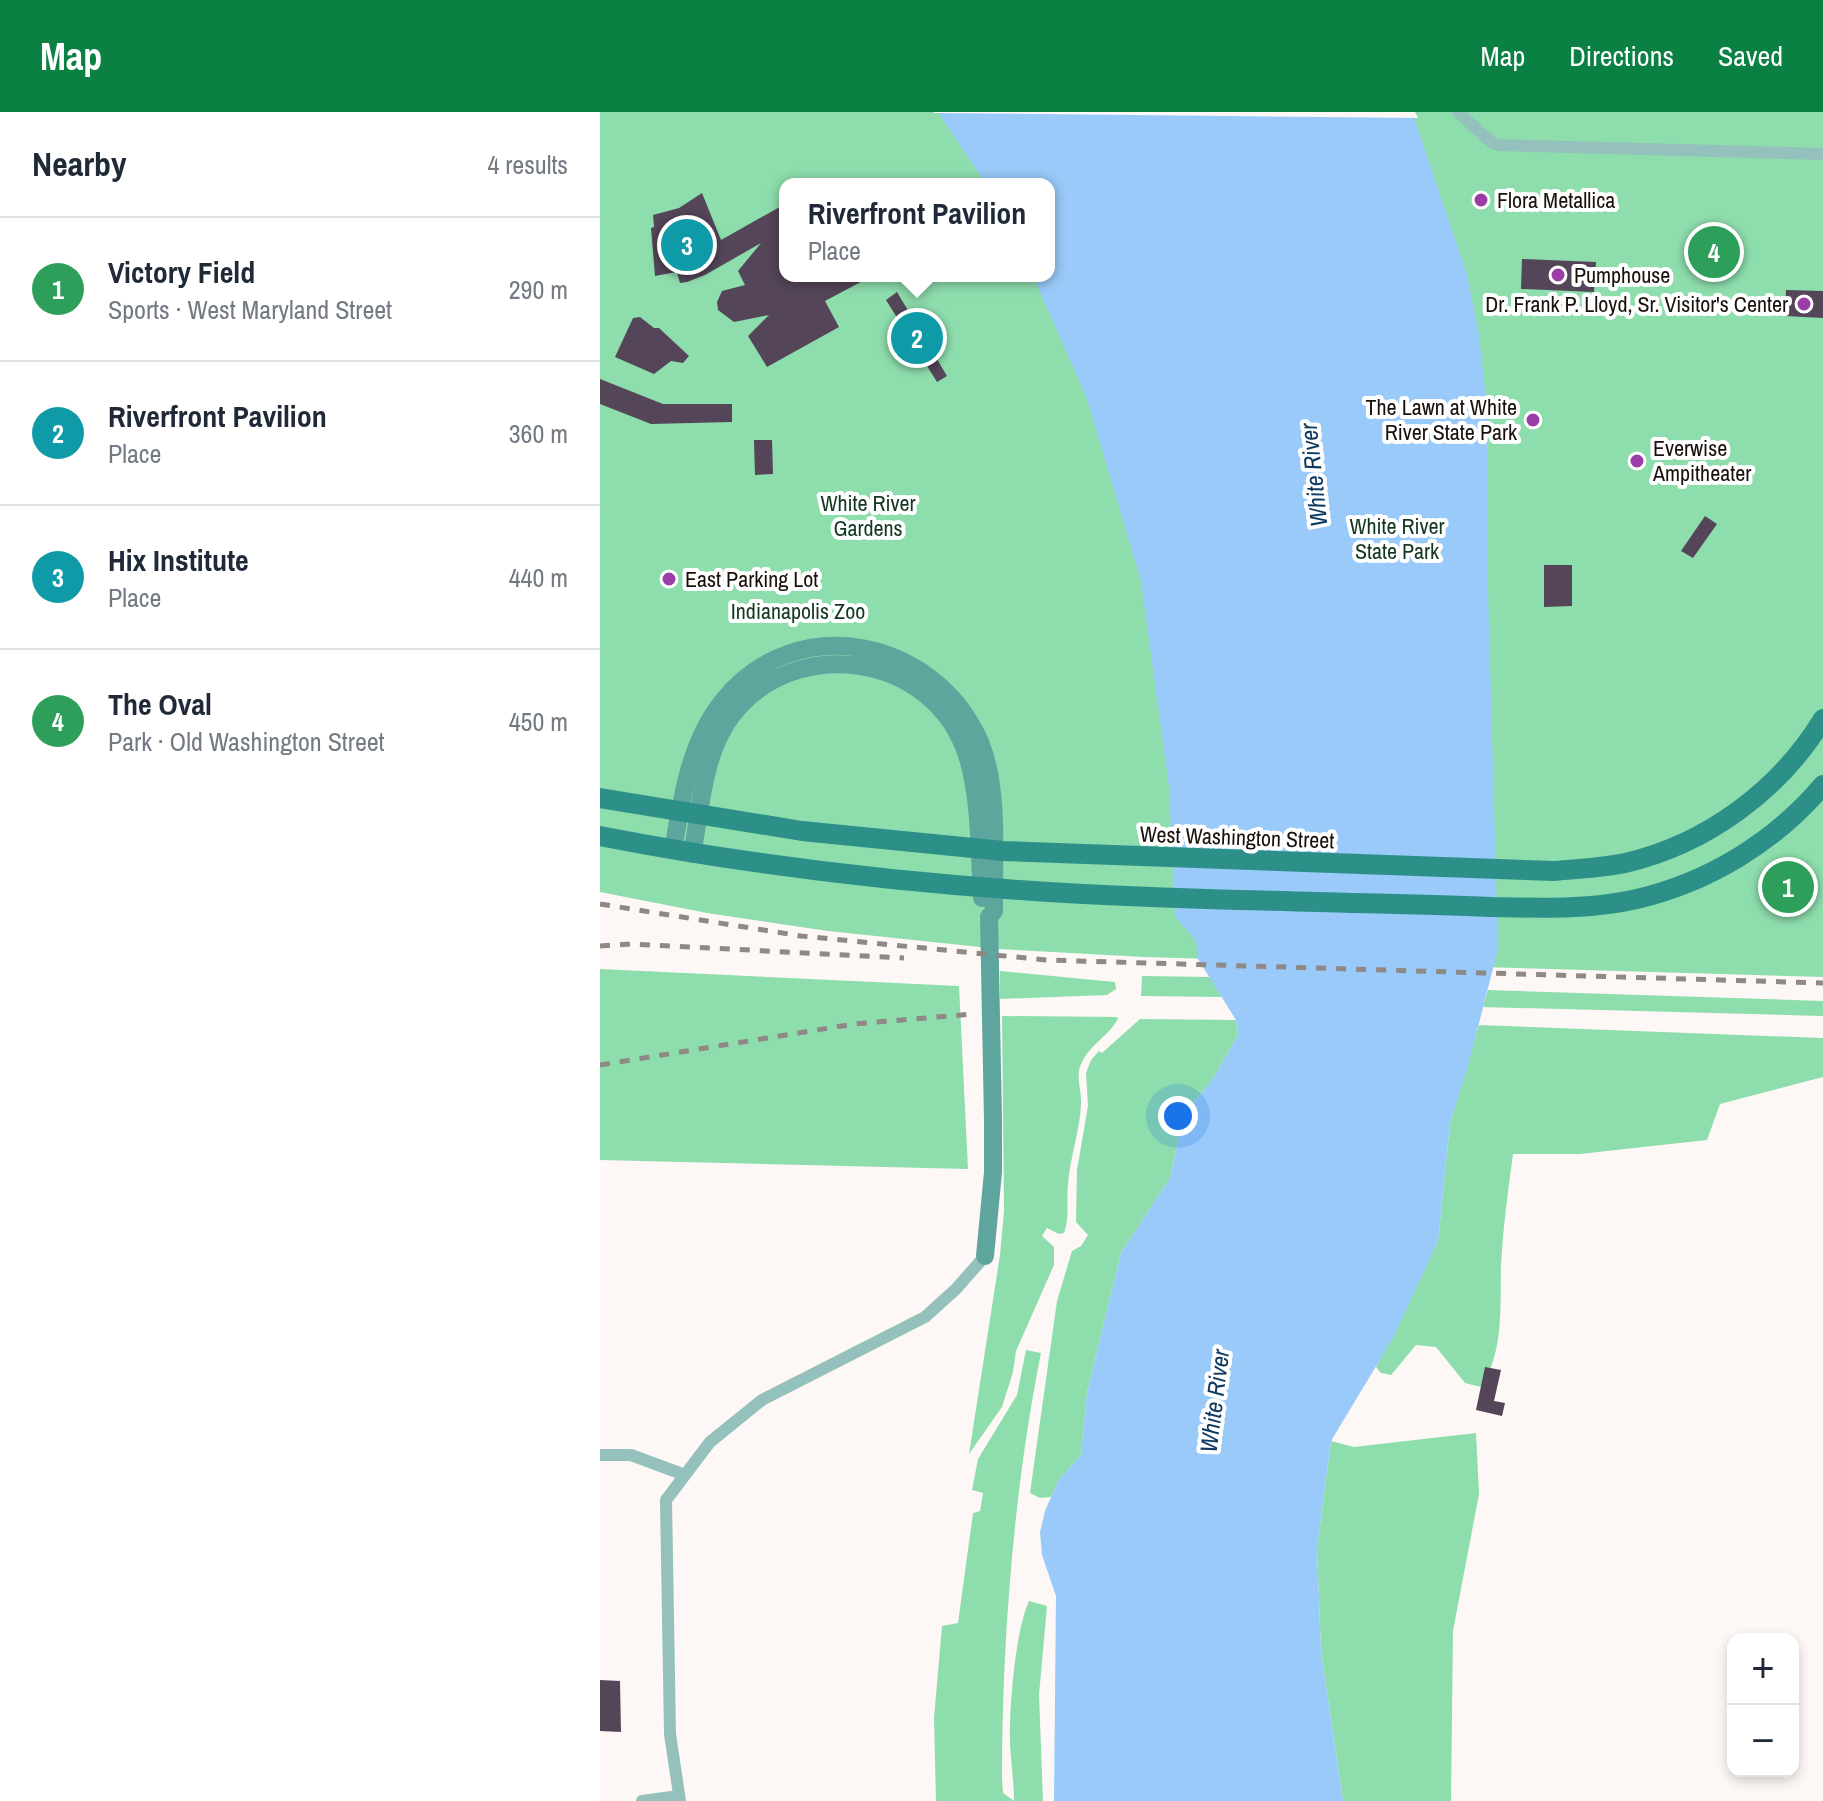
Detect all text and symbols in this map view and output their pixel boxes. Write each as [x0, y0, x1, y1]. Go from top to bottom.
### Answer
text: Map [40, 31, 102, 82]
text: Map [1481, 37, 1525, 75]
text: Directions [1569, 37, 1674, 75]
text: Saved [1718, 37, 1783, 75]
text: Nearby [32, 141, 127, 187]
text: 4 results [487, 147, 568, 182]
popup [779, 178, 1055, 282]
place label: Flora Metallica [1497, 185, 1615, 215]
marker: Flora Metallica [1472, 191, 1490, 209]
text: Riverfront Pavilion [808, 193, 1026, 233]
pin: 3 [661, 215, 713, 275]
pin: 4 [1688, 222, 1740, 282]
text: Place [808, 233, 861, 268]
text: Victory Field [108, 252, 255, 292]
place label: Pumphouse [1574, 260, 1670, 290]
marker: Pumphouse [1549, 266, 1567, 284]
text: 1 [52, 272, 64, 307]
text: 290 m [509, 272, 568, 307]
place label: Dr. Frank P. Lloyd, Sr. Visitor's Center [1485, 289, 1788, 319]
text: Sports · West Maryland Street [108, 292, 392, 327]
marker: Dr. Frank P. Lloyd, Sr. Visitor's Center [1795, 295, 1813, 313]
pin: 2 [891, 308, 943, 368]
place label: The Lawn at White River State Park [1366, 392, 1518, 447]
text: Riverfront Pavilion [108, 396, 327, 436]
marker: The Lawn at White River State Park [1524, 411, 1542, 429]
text: 2 [52, 416, 64, 451]
text: 360 m [509, 416, 568, 451]
water label: White River [1292, 420, 1334, 528]
place label: Everwise Ampitheater [1652, 433, 1751, 488]
text: Place [108, 436, 161, 471]
marker: Everwise Ampitheater [1628, 452, 1646, 470]
park label: White River Gardens [820, 488, 916, 543]
park label: White River State Park [1349, 511, 1445, 566]
text: Hix Institute [108, 540, 249, 580]
text: 3 [52, 560, 64, 595]
text: 440 m [509, 560, 568, 595]
place label: East Parking Lot [685, 564, 818, 594]
marker: East Parking Lot [660, 570, 678, 588]
text: Place [108, 580, 161, 615]
park label: Indianapolis Zoo [731, 596, 865, 626]
text: The Oval [108, 684, 212, 724]
text: 4 [52, 704, 64, 739]
text: 450 m [509, 704, 568, 739]
text: Park · Old Washington Street [108, 724, 385, 759]
street label: West Washington Street [1139, 819, 1335, 855]
pin: 1 [1762, 857, 1814, 917]
your location [1158, 1096, 1198, 1136]
water label: White River [1192, 1346, 1236, 1454]
map controls [1727, 1633, 1799, 1777]
button: + [1727, 1633, 1799, 1705]
button: − [1727, 1705, 1799, 1777]

